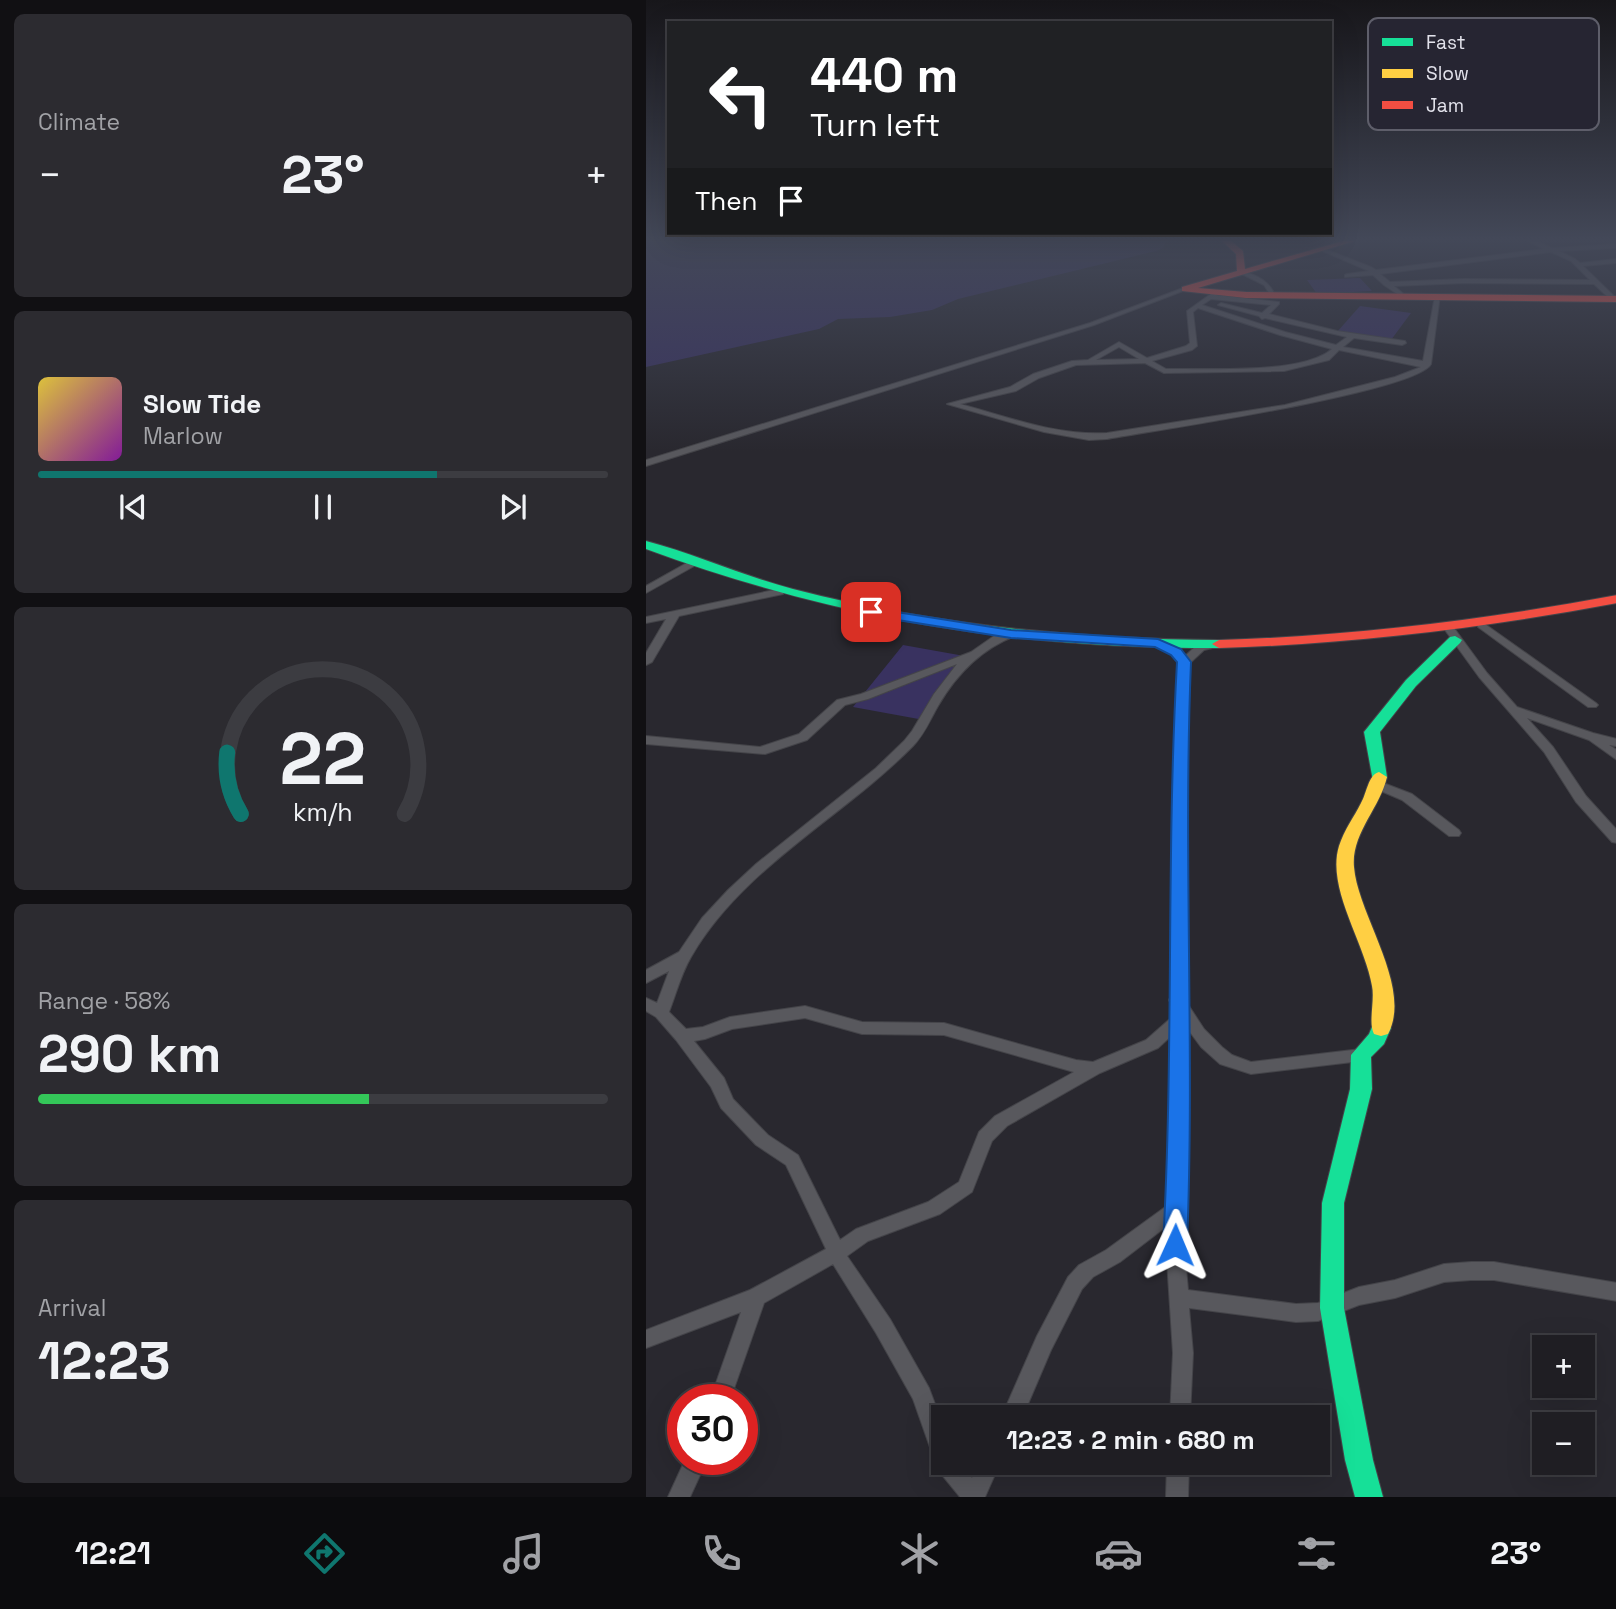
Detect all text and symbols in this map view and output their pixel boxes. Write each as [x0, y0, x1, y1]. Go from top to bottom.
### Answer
legend [1368, 18, 1599, 130]
text: Fast [1426, 30, 1466, 55]
text: 440 m [810, 44, 958, 106]
icon: left [695, 49, 786, 140]
text: Slow [1426, 61, 1469, 86]
text: Jam [1426, 93, 1464, 118]
text: Turn left [810, 105, 940, 145]
text: Climate [38, 107, 120, 137]
text: 23° [282, 142, 365, 208]
text: − [38, 151, 62, 199]
text: + [584, 151, 608, 199]
icon: arrive [772, 182, 810, 220]
text: Then [695, 184, 758, 218]
text: Slow Tide [143, 387, 261, 421]
text: Marlow [143, 421, 223, 451]
icon: previous [114, 488, 152, 526]
icon: pause [304, 488, 342, 526]
icon: next [494, 488, 532, 526]
pin [841, 582, 901, 642]
icon: arrive [852, 593, 890, 631]
text: 22 [280, 713, 366, 806]
text: km/h [293, 796, 353, 828]
text: Range · 58% [38, 986, 170, 1016]
text: 290 km [38, 1021, 221, 1087]
position arrow [1138, 1208, 1212, 1282]
text: Arrival [38, 1293, 106, 1323]
text: 12:23 [38, 1328, 170, 1394]
map controls [1532, 1335, 1595, 1475]
button: + [1532, 1335, 1595, 1398]
speed limit sign: 30 [667, 1384, 758, 1475]
button: − [1532, 1412, 1595, 1475]
text: 12:23 · 2 min · 680 m [1006, 1423, 1255, 1457]
icon: directions [300, 1529, 349, 1578]
icon: music [499, 1529, 548, 1578]
icon: phone [697, 1529, 746, 1578]
icon: climate [895, 1529, 944, 1578]
icon: car [1094, 1529, 1143, 1578]
icon: filters [1292, 1529, 1341, 1578]
text: 12:21 [75, 1533, 151, 1573]
text: 23° [1490, 1533, 1541, 1573]

